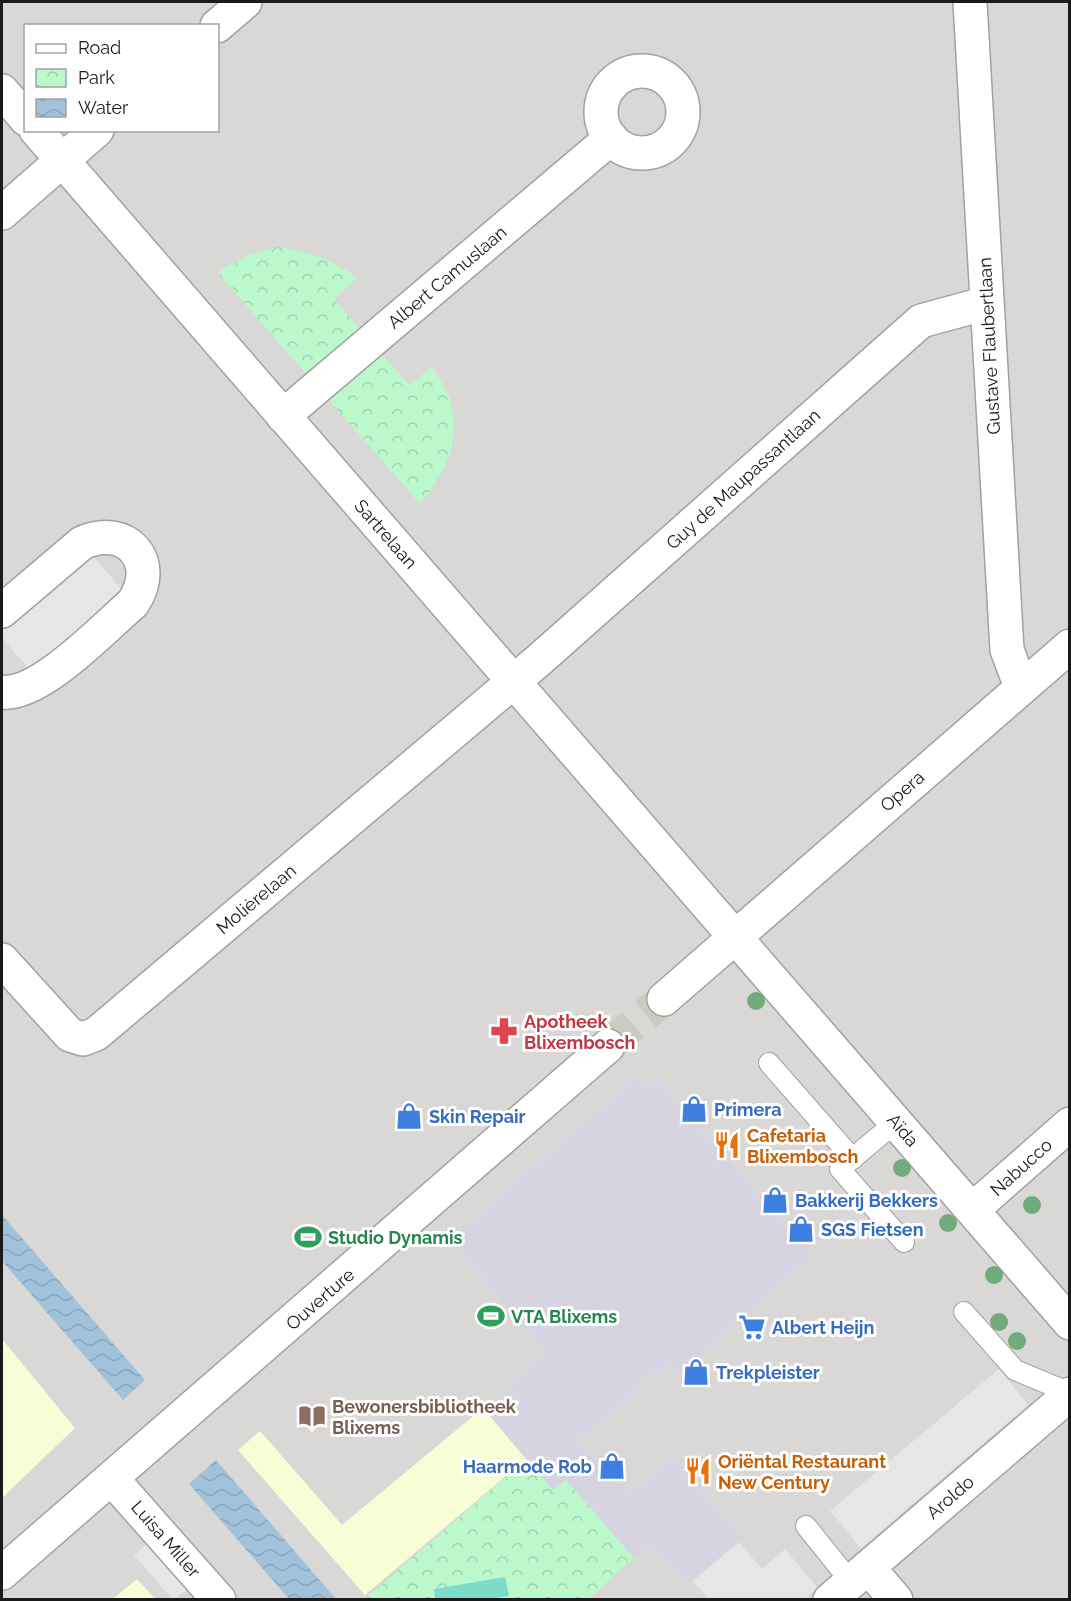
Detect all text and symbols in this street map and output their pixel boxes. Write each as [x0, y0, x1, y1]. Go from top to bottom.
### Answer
legend [24, 24, 219, 132]
text: Road [78, 37, 121, 58]
text: Park [78, 67, 115, 88]
text: Water [78, 97, 129, 118]
street label: Albert Camuslaan [383, 221, 511, 333]
street label: Gustave Flaubertlaan [974, 257, 1004, 435]
street label: Guy de Maupassantlaan [662, 404, 824, 554]
street label: Sartrelaan [350, 495, 422, 573]
street label: Opera [876, 766, 928, 816]
street label: Molièrelaan [212, 860, 300, 938]
place label: Apotheek Blixembosch [524, 1011, 635, 1053]
pharmacy icon: Apotheek Blixembosch [489, 1016, 519, 1046]
shop icon: Primera [679, 1094, 709, 1124]
place label: Primera [714, 1099, 782, 1120]
shop icon: Skin Repair [394, 1101, 424, 1131]
place label: Skin Repair [429, 1106, 526, 1127]
street label: Aïda [883, 1109, 923, 1151]
place label: Cafetaria Blixembosch [747, 1125, 858, 1167]
restaurant icon: Cafetaria Blixembosch [712, 1130, 742, 1160]
street label: Nabucco [986, 1134, 1056, 1200]
shop icon: Bakkerij Bekkers [760, 1185, 790, 1215]
place label: Bakkerij Bekkers [795, 1190, 938, 1211]
shop icon: SGS Fietsen [786, 1214, 816, 1244]
place label: SGS Fietsen [821, 1219, 924, 1240]
sports icon: Studio Dynamis [293, 1222, 323, 1252]
place label: Studio Dynamis [328, 1227, 463, 1248]
street label: Ouverture [282, 1263, 359, 1334]
sports icon: VTA Blixems [476, 1301, 506, 1331]
place label: VTA Blixems [511, 1306, 617, 1327]
supermarket icon: Albert Heijn [737, 1312, 767, 1342]
place label: Albert Heijn [772, 1317, 874, 1338]
shop icon: Trekpleister [681, 1357, 711, 1387]
place label: Trekpleister [716, 1362, 820, 1383]
place label: Bewonersbibliotheek Blixems [332, 1396, 517, 1438]
library icon: Bewonersbibliotheek Blixems [297, 1401, 327, 1431]
shop icon: Haarmode Rob [597, 1451, 627, 1481]
place label: Oriëntal Restaurant New Century [718, 1451, 886, 1493]
place label: Haarmode Rob [463, 1456, 592, 1477]
restaurant icon: Oriëntal Restaurant New Century [683, 1456, 713, 1486]
street label: Aroldo [922, 1471, 978, 1523]
street label: Luisa Miller [127, 1496, 205, 1582]

